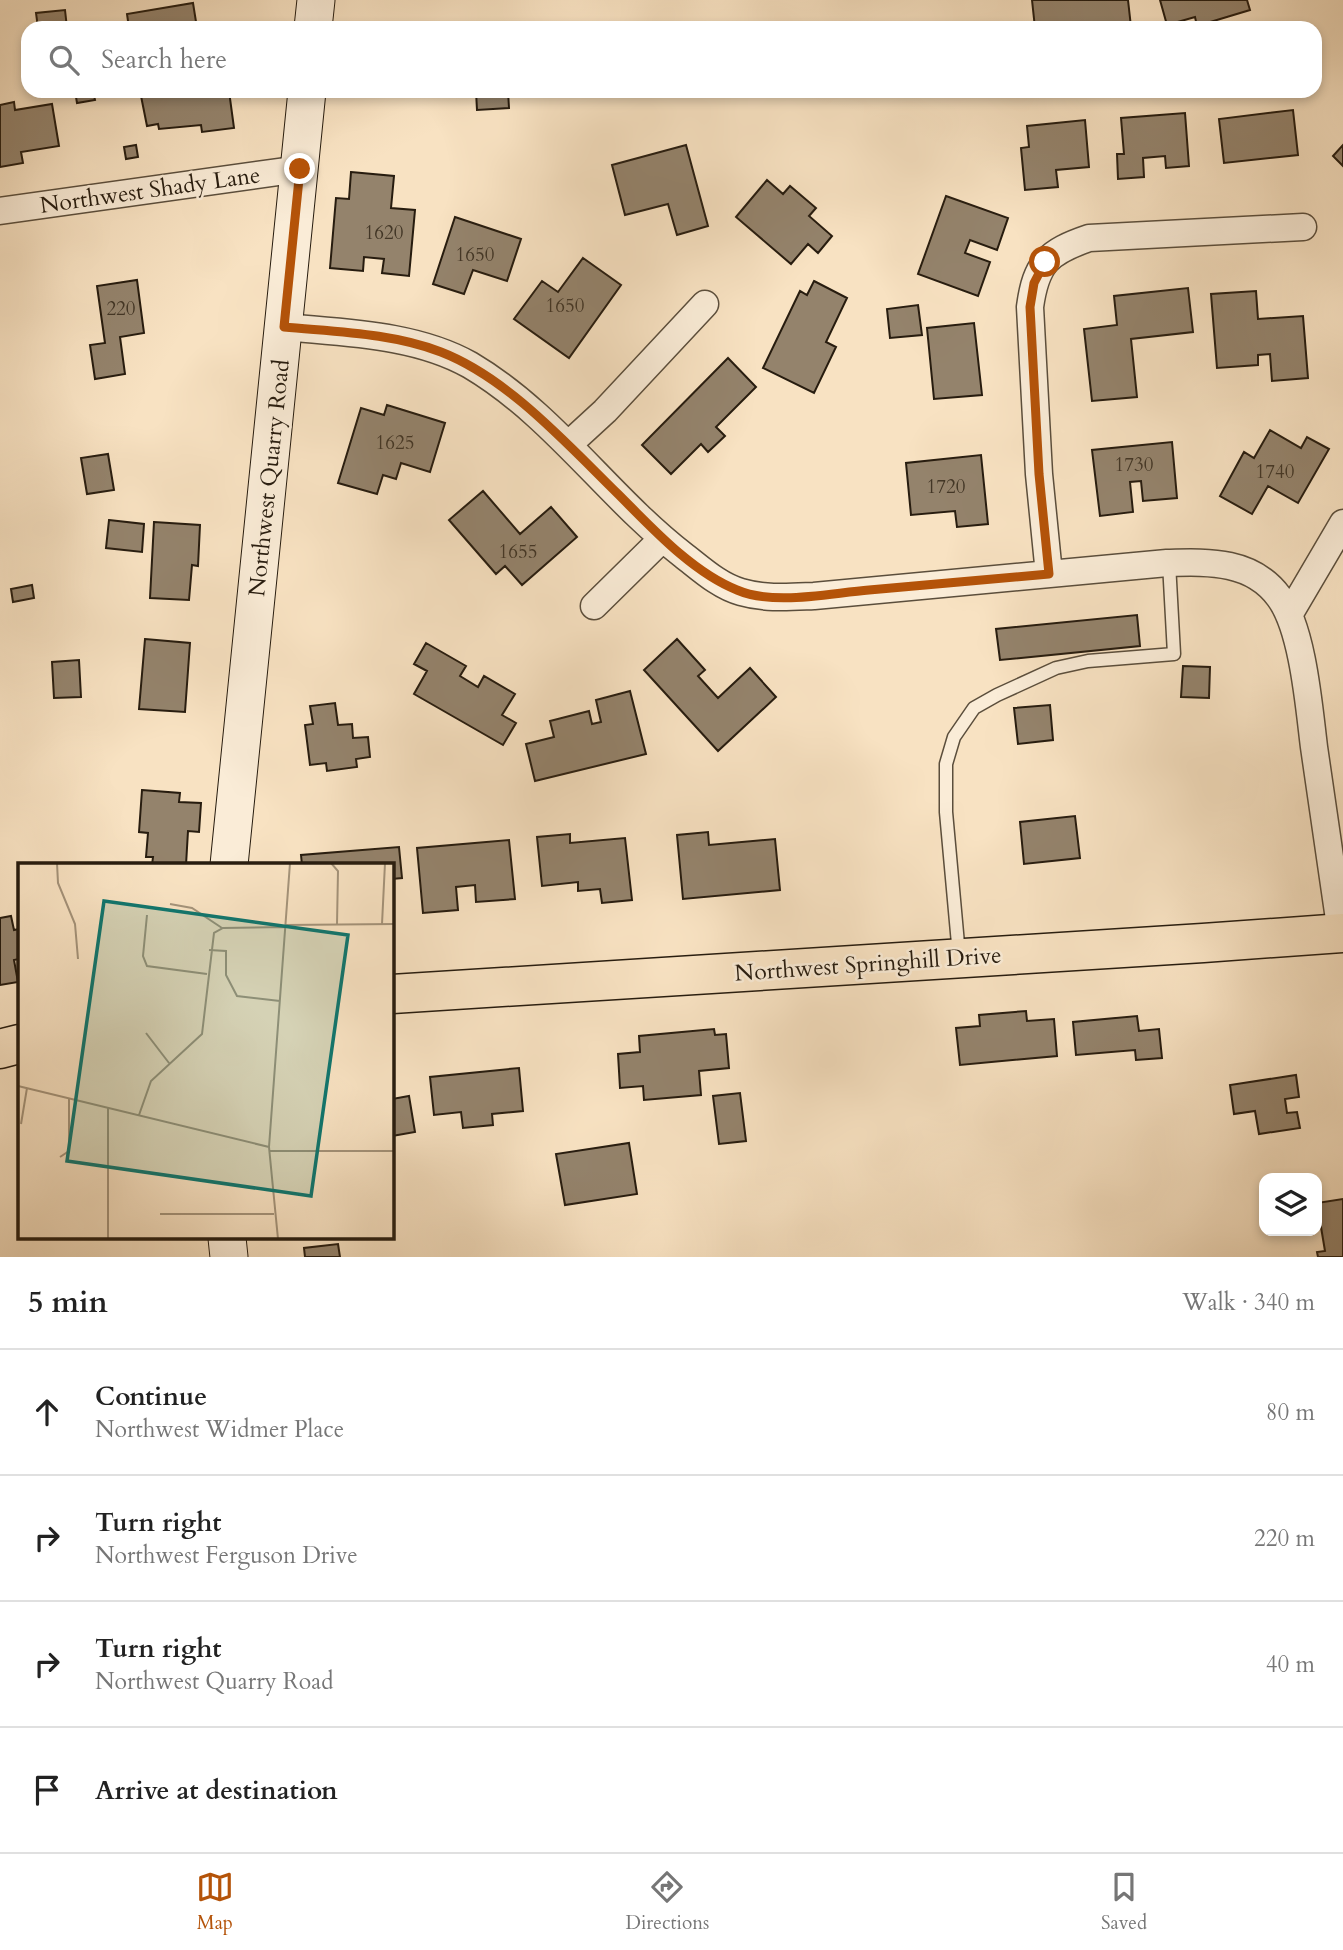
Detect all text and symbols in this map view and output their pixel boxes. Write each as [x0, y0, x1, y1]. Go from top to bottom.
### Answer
search box [21, 21, 1322, 98]
icon: search [45, 41, 83, 79]
text: Search here [101, 42, 227, 77]
route end [284, 153, 315, 184]
street label: Northwest Shady Lane [38, 159, 262, 221]
house number: 1620 [365, 220, 404, 246]
house number: 1650 [456, 242, 495, 268]
route start [1029, 246, 1060, 277]
house number: 1650 [546, 293, 585, 319]
house number: 220 [106, 296, 136, 322]
street label: Northwest Quarry Road [241, 357, 297, 598]
house number: 1625 [376, 430, 414, 456]
house number: 1730 [1115, 452, 1154, 478]
house number: 1740 [1256, 459, 1295, 485]
house number: 1720 [927, 474, 966, 500]
house number: 1655 [499, 539, 537, 565]
inset map [18, 863, 394, 1240]
street label: Northwest Springhill Drive [733, 939, 1003, 989]
map controls [1259, 1173, 1322, 1236]
button: layers [1259, 1173, 1322, 1236]
text: 5 min [28, 1282, 108, 1323]
text: Walk · 340 m [1182, 1287, 1315, 1318]
text: Continue [95, 1379, 207, 1414]
icon: ahead [28, 1393, 66, 1431]
text: 80 m [1266, 1397, 1315, 1428]
text: Northwest Widmer Place [95, 1414, 344, 1445]
text: Turn right [95, 1505, 222, 1540]
icon: right [28, 1519, 66, 1557]
text: 220 m [1254, 1523, 1315, 1554]
text: Northwest Ferguson Drive [95, 1540, 358, 1571]
text: Turn right [95, 1631, 222, 1666]
icon: right [28, 1645, 66, 1683]
text: 40 m [1266, 1649, 1315, 1680]
text: Northwest Quarry Road [95, 1666, 333, 1697]
icon: arrive [28, 1771, 66, 1809]
text: Arrive at destination [95, 1773, 338, 1808]
tab: Map [196, 1868, 234, 1936]
tab: Directions [626, 1868, 709, 1936]
tab: Saved [1101, 1868, 1147, 1936]

